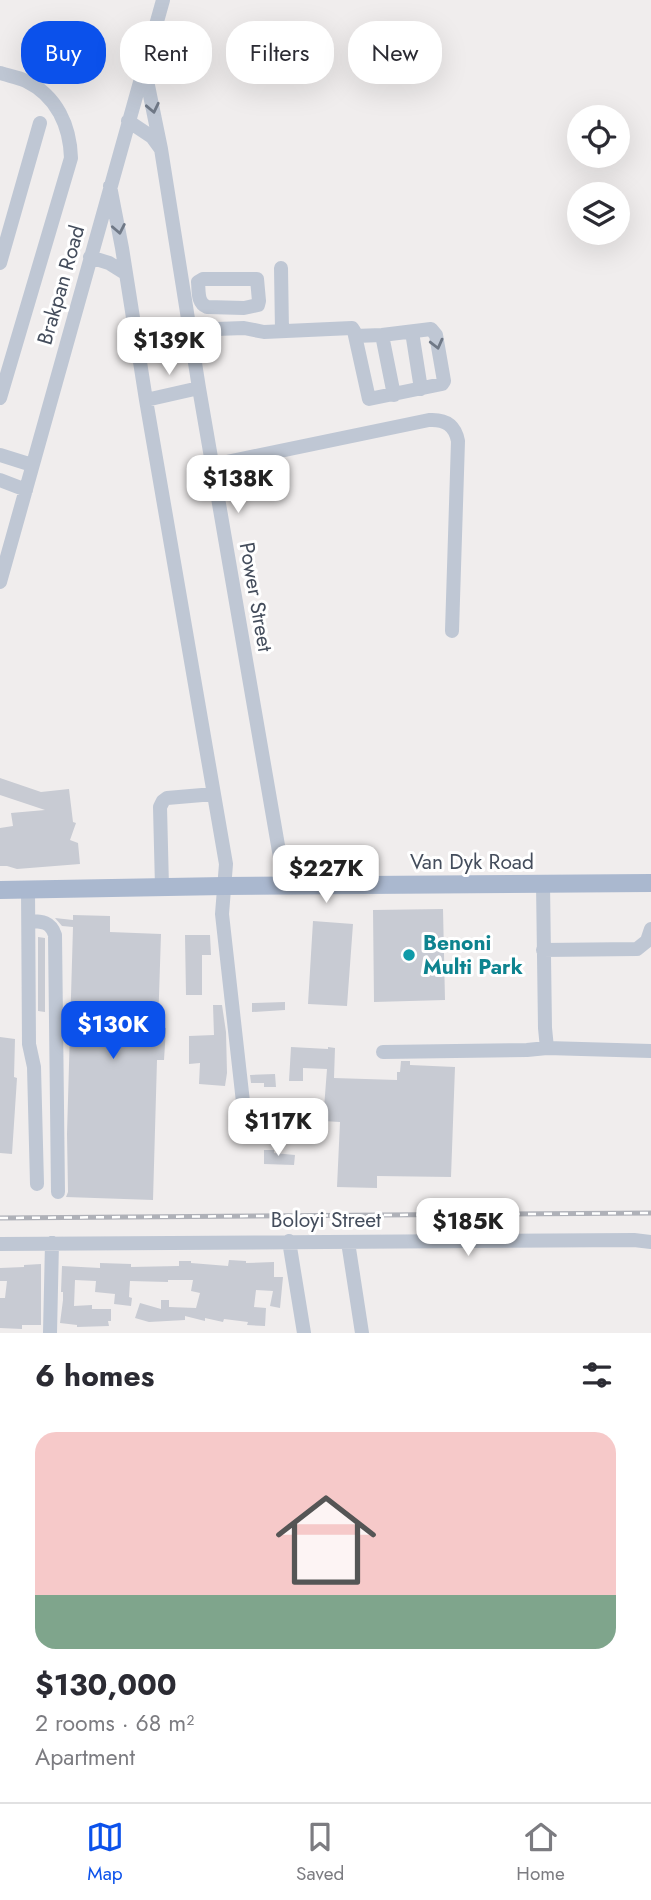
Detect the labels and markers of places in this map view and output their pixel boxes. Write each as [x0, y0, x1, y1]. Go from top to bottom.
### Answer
pin: $139K [120, 318, 218, 377]
pin: $138K [189, 456, 287, 515]
pin: $227K [277, 846, 375, 905]
place label: Benoni Multi Park [423, 928, 523, 982]
marker: Benoni Multi Park [401, 947, 417, 963]
pin: $130K [64, 1002, 162, 1061]
pin: $117K [229, 1098, 327, 1158]
pin: $185K [419, 1198, 517, 1258]

